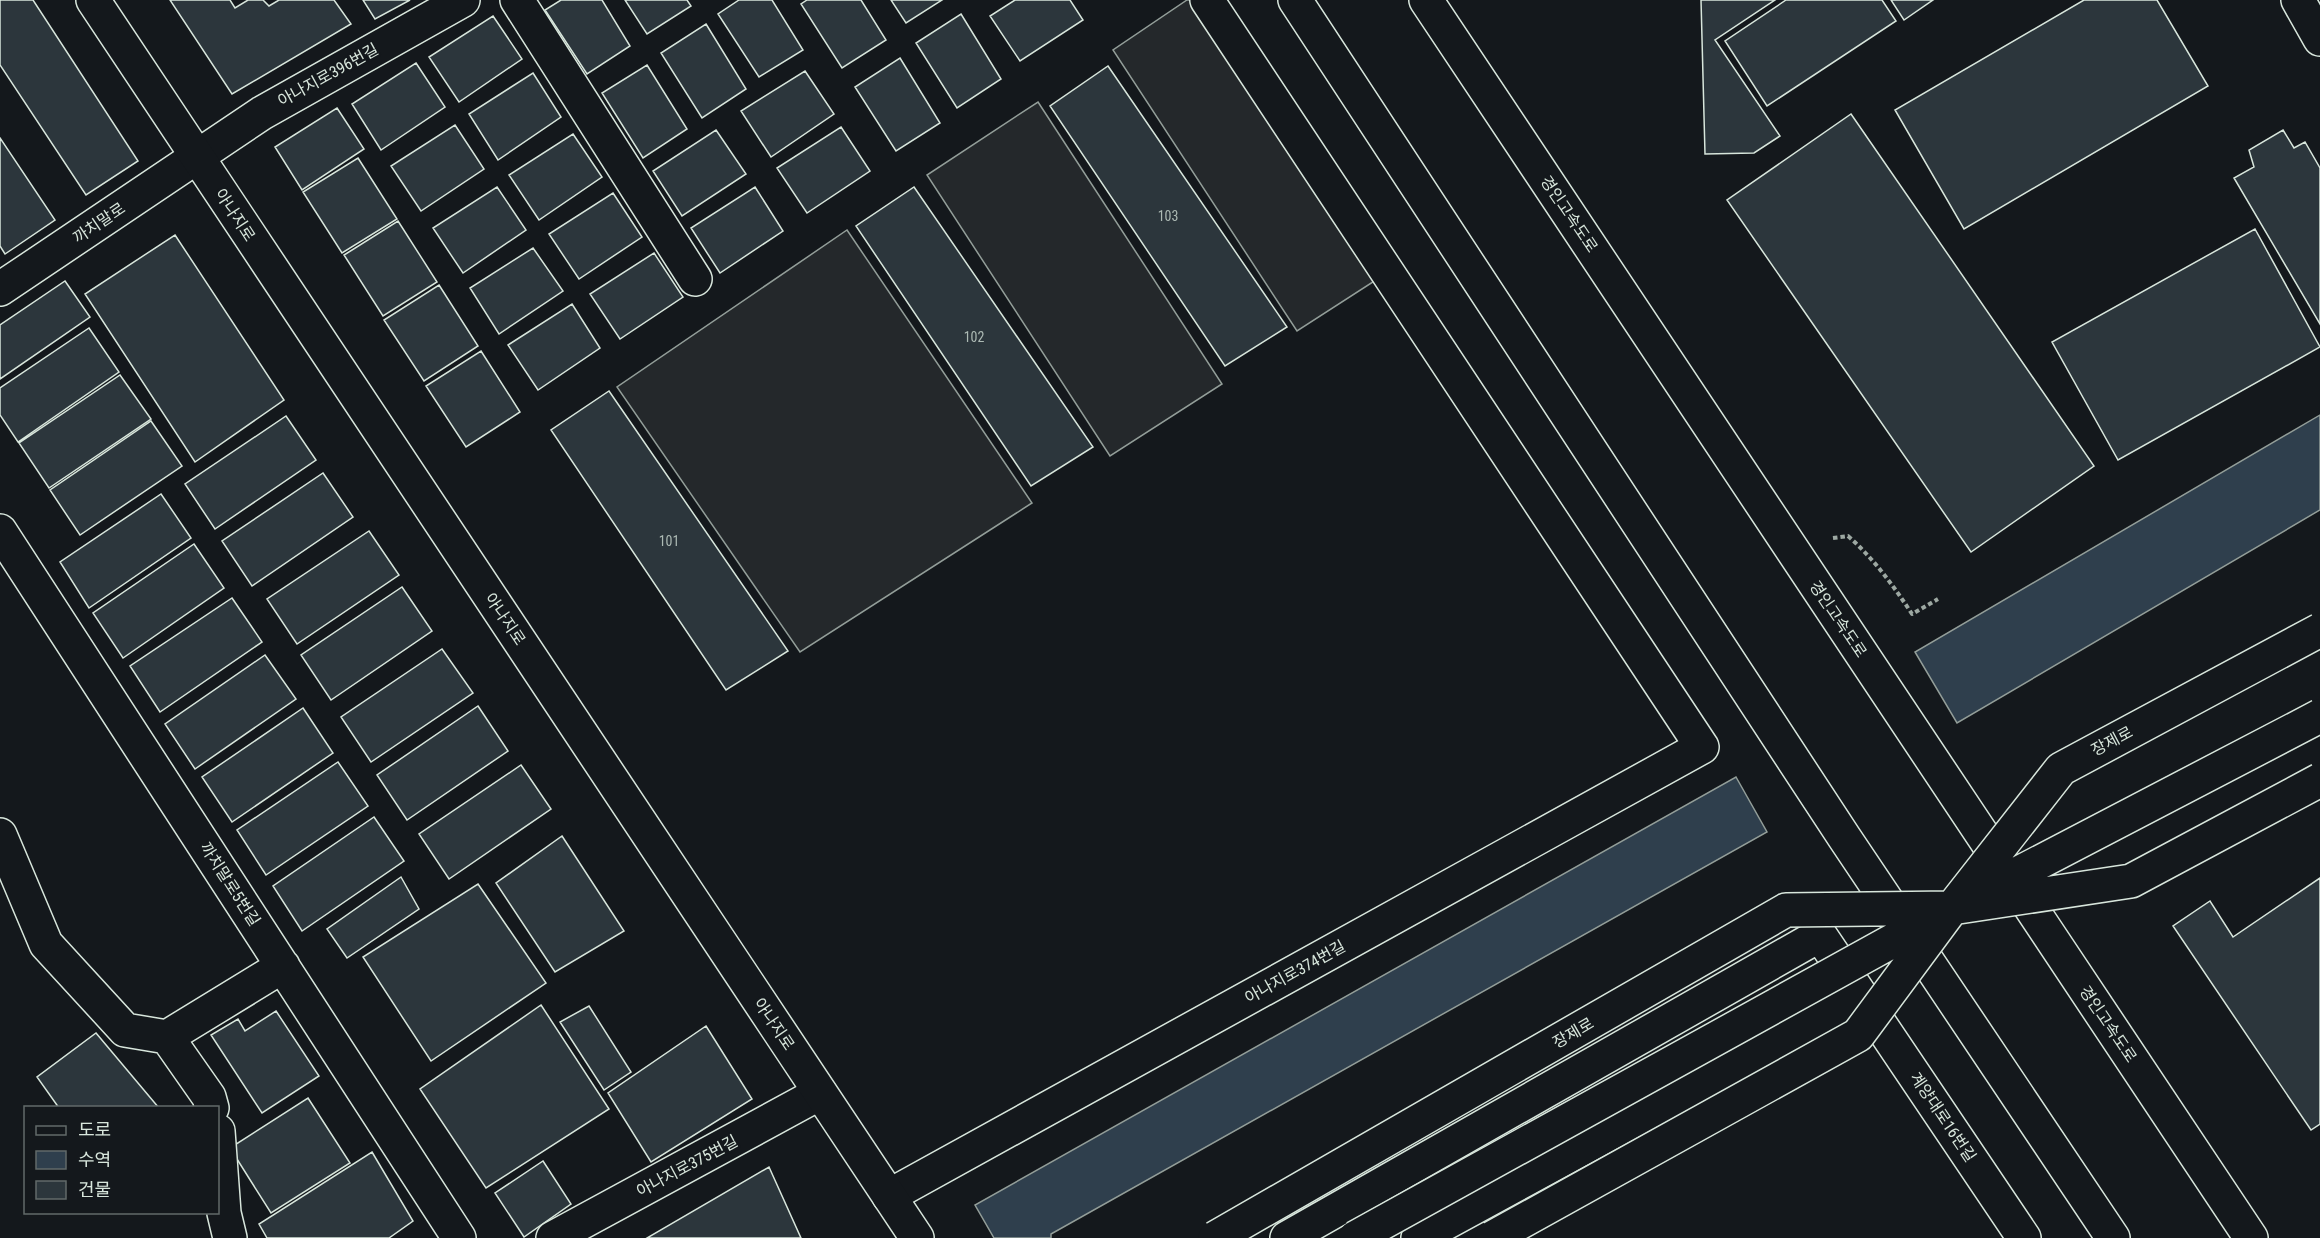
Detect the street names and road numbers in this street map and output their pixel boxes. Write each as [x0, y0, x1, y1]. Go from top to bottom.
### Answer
street label: 아나지로396번길 [274, 40, 382, 110]
street label: 경인고속도로 [1536, 172, 1602, 256]
street label: 아나지로 [211, 185, 259, 245]
street label: 까치말로 [69, 199, 129, 247]
street label: 경인고속도로 [1805, 577, 1871, 661]
street label: 아나지로 [481, 589, 529, 649]
street label: 장제로 [2088, 722, 2136, 760]
street label: 까치말로5번길 [196, 838, 264, 930]
street label: 아나지로374번길 [1241, 937, 1349, 1007]
street label: 경인고속도로 [2075, 982, 2141, 1066]
street label: 아나지로 [750, 994, 798, 1054]
street label: 장제로 [1549, 1014, 1597, 1052]
street label: 계양대로16번길 [1906, 1069, 1980, 1165]
street label: 아나지로375번길 [633, 1131, 741, 1201]

